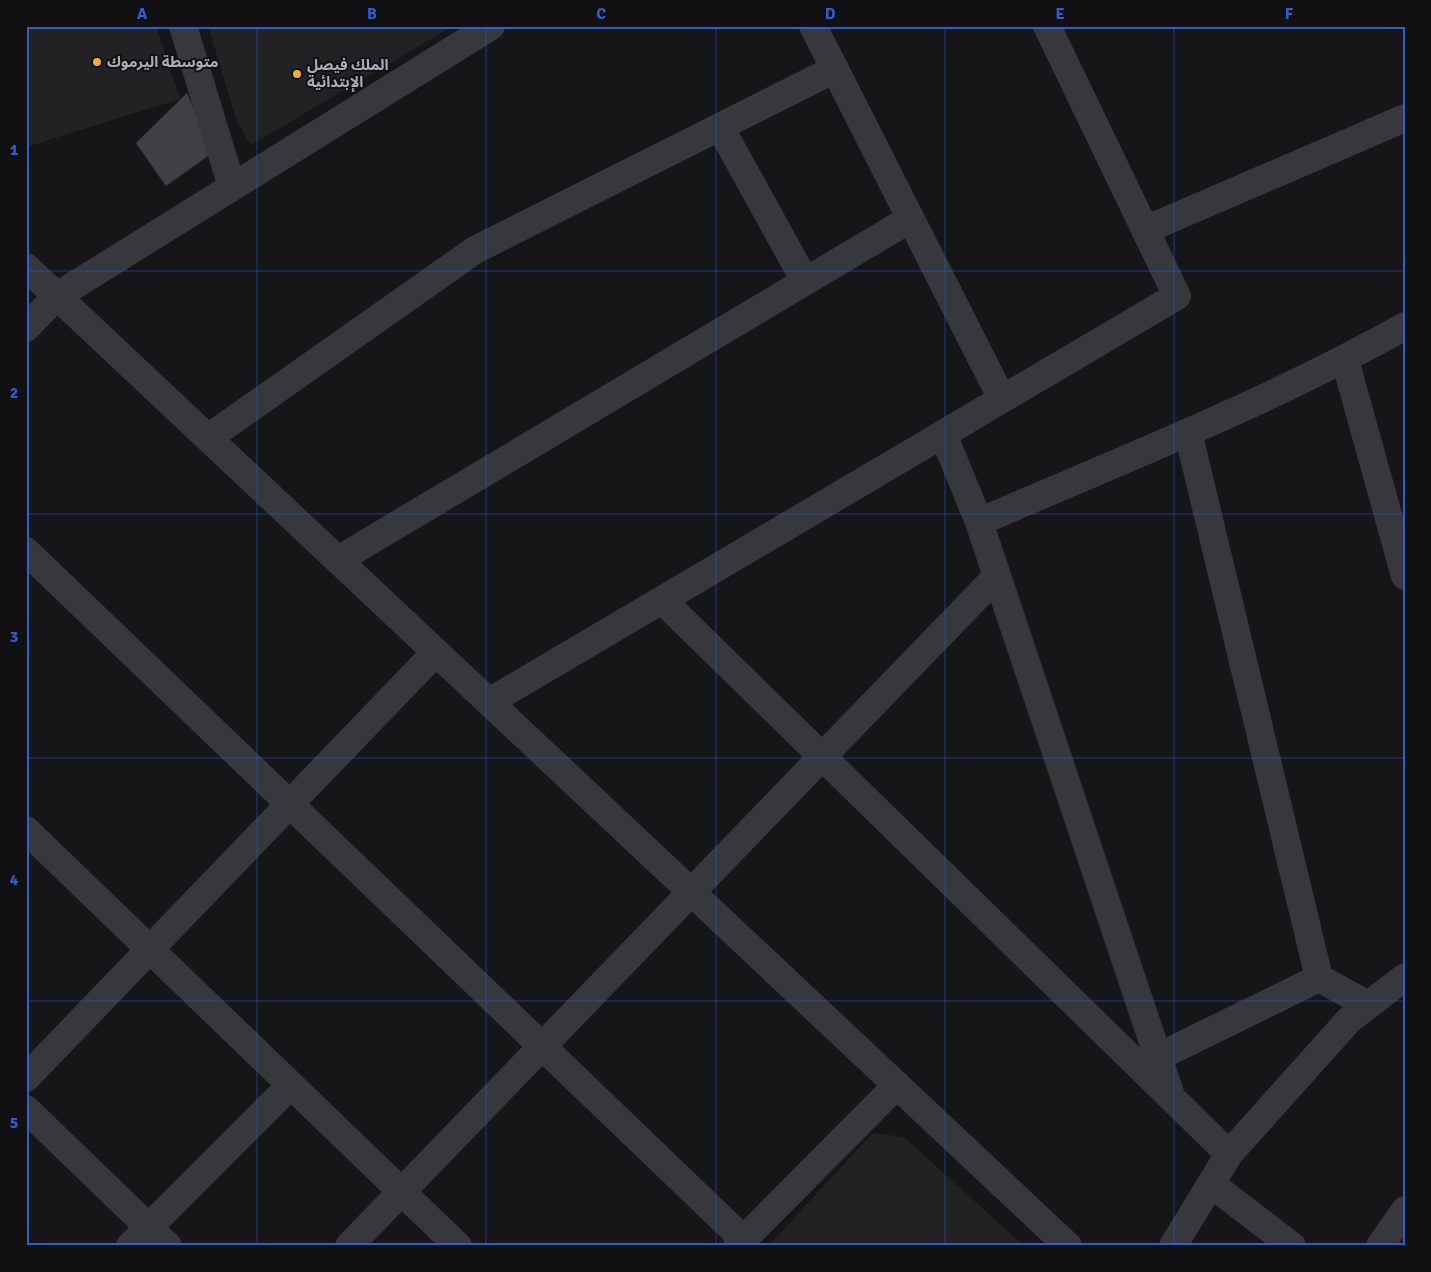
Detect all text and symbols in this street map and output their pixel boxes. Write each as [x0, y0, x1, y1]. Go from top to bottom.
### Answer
text: A [137, 4, 148, 24]
text: B [367, 4, 377, 24]
text: C [596, 4, 606, 24]
text: D [825, 4, 836, 24]
text: E [1055, 4, 1065, 24]
text: F [1285, 4, 1294, 24]
place label: متوسطة اليرموك [107, 53, 218, 71]
marker: متوسطة اليرموك [91, 56, 103, 68]
place label: الملك فيصل الإبتدائية [307, 56, 389, 92]
marker: الملك فيصل الإبتدائية [291, 68, 303, 80]
text: 1 [10, 140, 19, 160]
text: 2 [10, 383, 18, 403]
text: 3 [10, 627, 18, 647]
text: 4 [10, 870, 19, 890]
text: 5 [10, 1113, 18, 1133]

